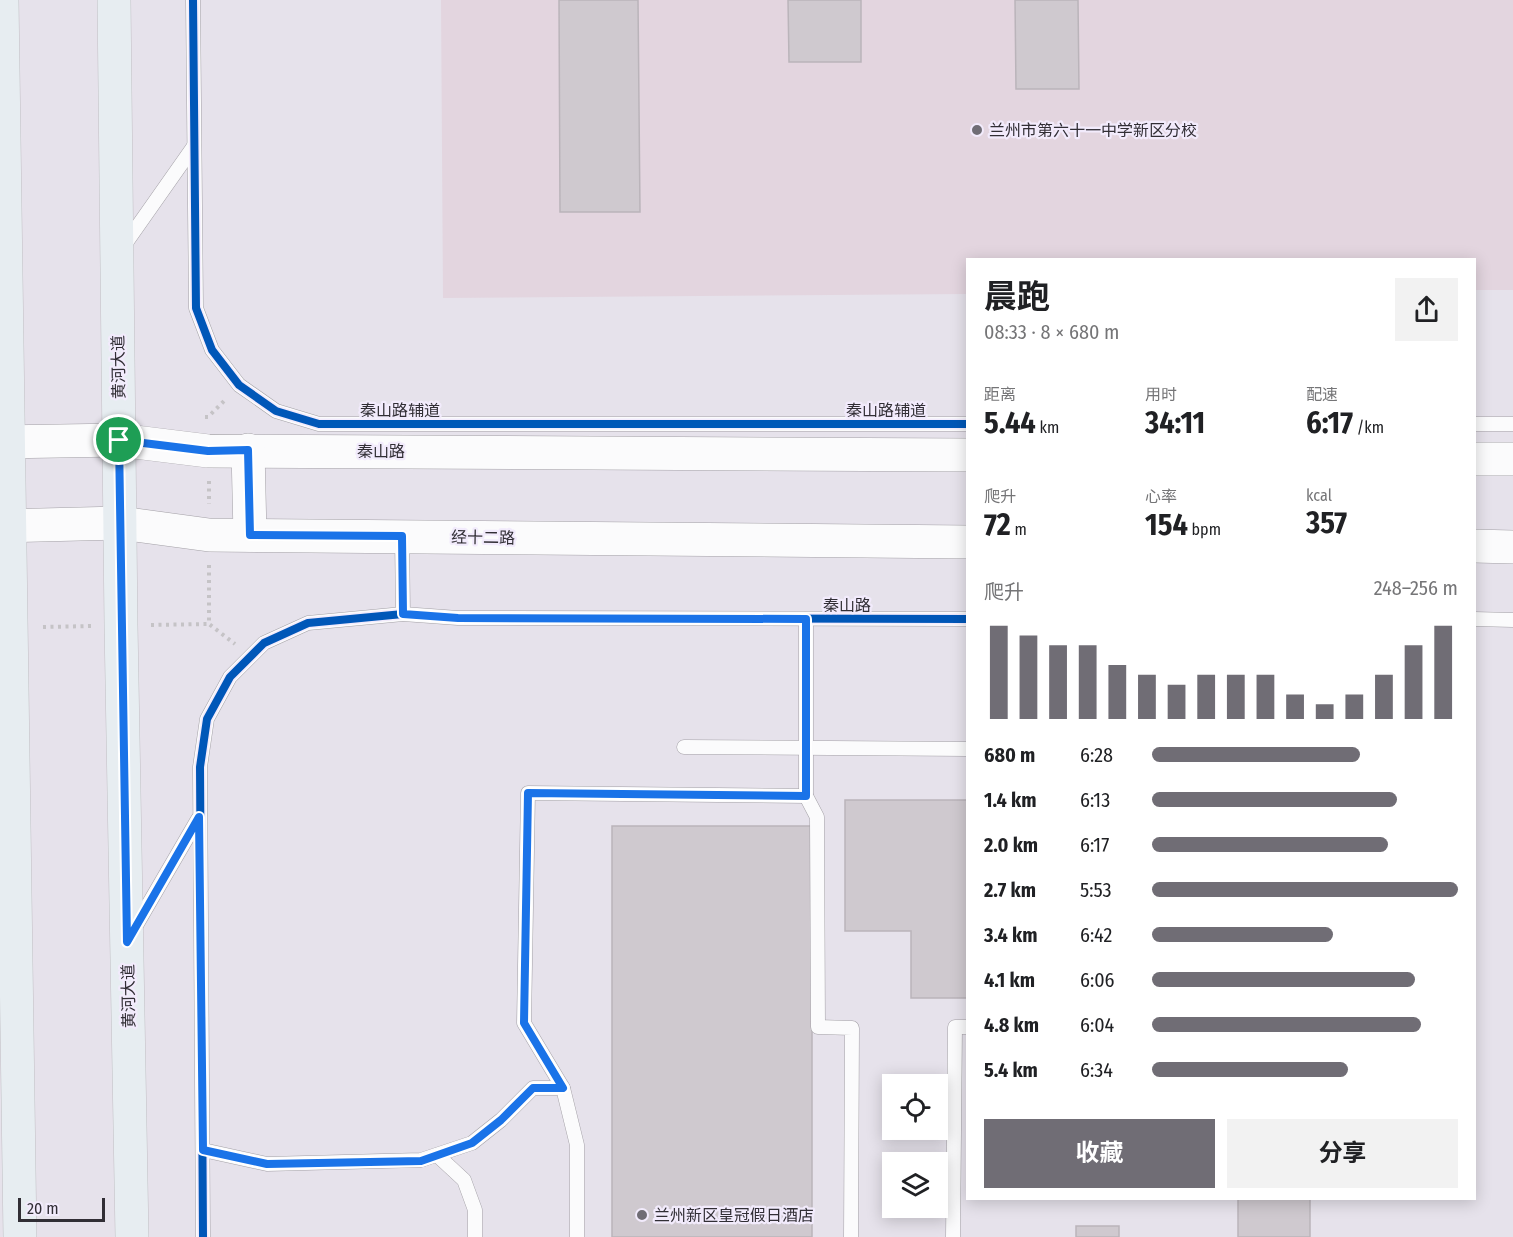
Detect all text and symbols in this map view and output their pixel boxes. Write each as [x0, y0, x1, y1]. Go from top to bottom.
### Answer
place label: 兰州市第六十一中学新区分校 [989, 121, 1197, 140]
marker: 兰州市第六十一中学新区分校 [970, 123, 984, 137]
text: 晨跑 [984, 277, 1050, 317]
button: share [1395, 278, 1458, 341]
text: 08:33 · 8 × 680 m [984, 320, 1119, 344]
street label: 黄河大道 [108, 335, 129, 399]
text: 距离 [984, 385, 1016, 404]
text: 用时 [1145, 385, 1177, 404]
text: 配速 [1306, 385, 1338, 404]
street label: 秦山路辅道 [360, 401, 440, 420]
street label: 秦山路辅道 [846, 401, 926, 420]
text: 5.44 [984, 405, 1036, 441]
text: 34:11 [1145, 405, 1205, 441]
text: 6:17 [1306, 405, 1353, 441]
pin [93, 414, 144, 465]
text: km [1036, 418, 1059, 437]
text: /km [1353, 418, 1384, 437]
icon: arrive [102, 423, 135, 456]
street label: 秦山路 [357, 442, 405, 461]
text: kcal [1306, 486, 1332, 505]
text: 爬升 [984, 487, 1016, 506]
text: 心率 [1145, 487, 1177, 506]
text: 357 [1306, 505, 1347, 541]
text: 72 [984, 507, 1011, 543]
text: 154 [1145, 507, 1188, 543]
text: m [1011, 520, 1027, 539]
text: bpm [1188, 520, 1221, 539]
street label: 经十二路 [451, 527, 515, 548]
text: 248–256 m [1374, 576, 1458, 600]
text: 爬升 [984, 580, 1024, 604]
street label: 秦山路 [823, 596, 871, 615]
text: 680 m [984, 743, 1035, 767]
text: 6:28 [1080, 743, 1113, 767]
text: 1.4 km [984, 788, 1036, 812]
text: 6:13 [1080, 788, 1110, 812]
text: 2.0 km [984, 833, 1038, 857]
text: 6:17 [1080, 833, 1109, 857]
text: 2.7 km [984, 878, 1036, 902]
text: 5:53 [1080, 878, 1112, 902]
text: 3.4 km [984, 923, 1037, 947]
text: 6:42 [1080, 923, 1112, 947]
street label: 黄河大道 [118, 964, 139, 1028]
text: 4.1 km [984, 968, 1035, 992]
text: 6:06 [1080, 968, 1115, 992]
text: 4.8 km [984, 1013, 1039, 1037]
text: 6:04 [1080, 1013, 1114, 1037]
text: 5.4 km [984, 1058, 1038, 1082]
text: 6:34 [1080, 1058, 1113, 1082]
map controls [882, 1074, 948, 1218]
button: locate [882, 1074, 948, 1140]
button: 收藏 [984, 1119, 1215, 1188]
button: 分享 [1227, 1119, 1458, 1188]
button: layers [882, 1152, 948, 1218]
scale bar [18, 1195, 105, 1222]
text: 20 m [27, 1199, 58, 1218]
place label: 兰州新区皇冠假日酒店 [654, 1206, 814, 1225]
marker: 兰州新区皇冠假日酒店 [635, 1208, 649, 1222]

